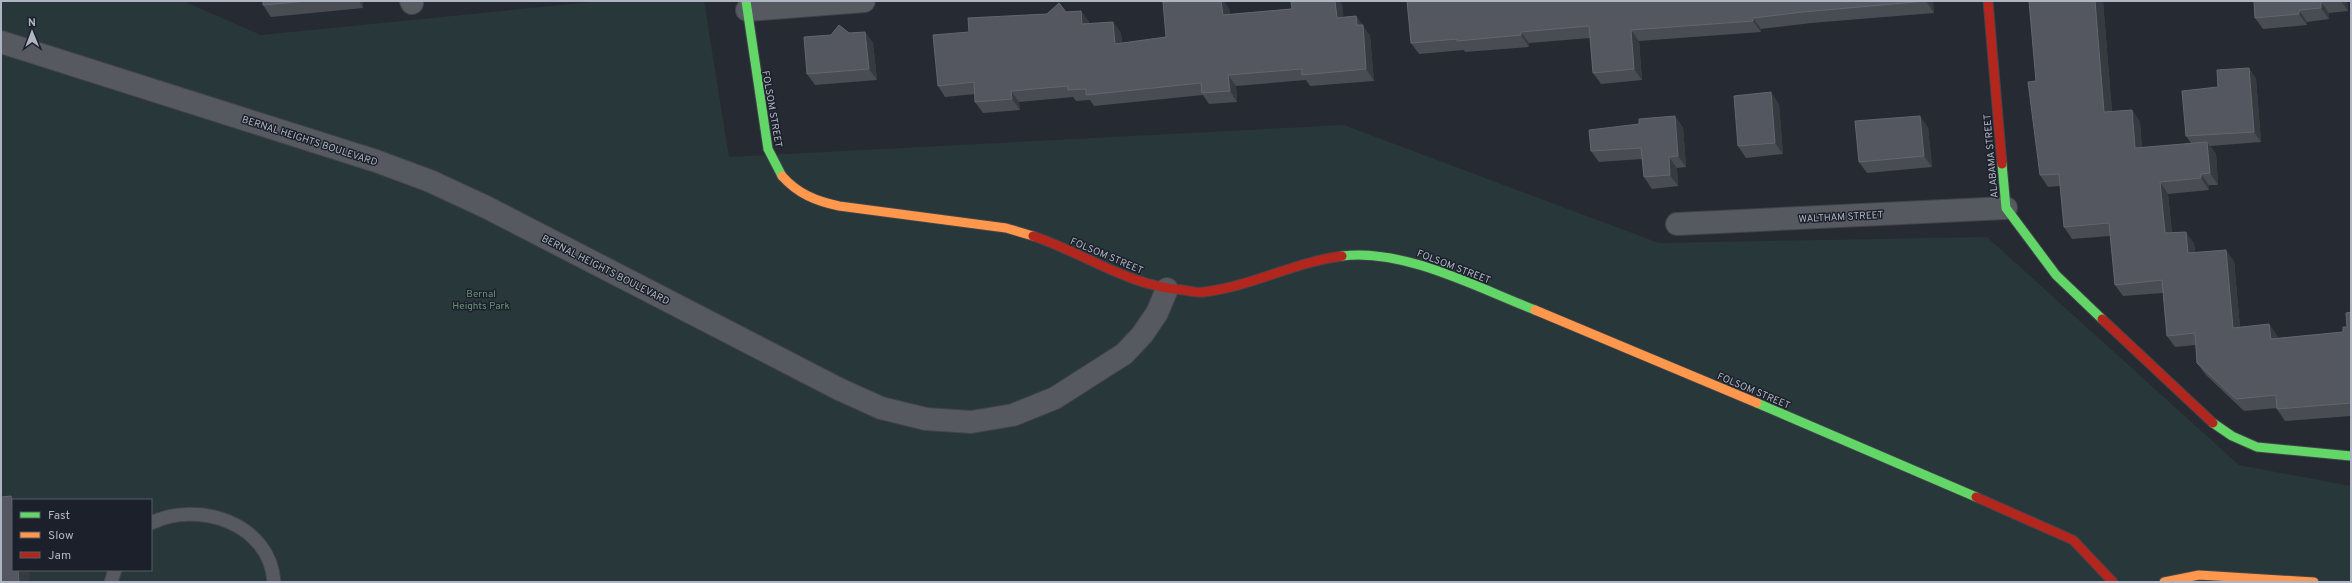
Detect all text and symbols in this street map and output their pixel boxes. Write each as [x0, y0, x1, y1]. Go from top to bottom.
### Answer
north arrow [12, 12, 52, 52]
text: N [28, 16, 36, 30]
street label: FOLSOM STREET [758, 70, 785, 149]
street label: BERNAL HEIGHTS BOULEVARD [240, 113, 379, 170]
street label: ALABAMA STREET [1981, 113, 2002, 198]
street label: WALTHAM STREET [1798, 209, 1884, 226]
street label: BERNAL HEIGHTS BOULEVARD [539, 232, 672, 308]
street label: FOLSOM STREET [1068, 235, 1145, 278]
street label: FOLSOM STREET [1415, 247, 1492, 288]
park label: Bernal Heights Park [452, 288, 510, 313]
street label: FOLSOM STREET [1715, 370, 1792, 413]
legend [12, 499, 152, 571]
text: Fast [48, 508, 70, 524]
text: Slow [48, 528, 74, 544]
text: Jam [48, 548, 71, 564]

